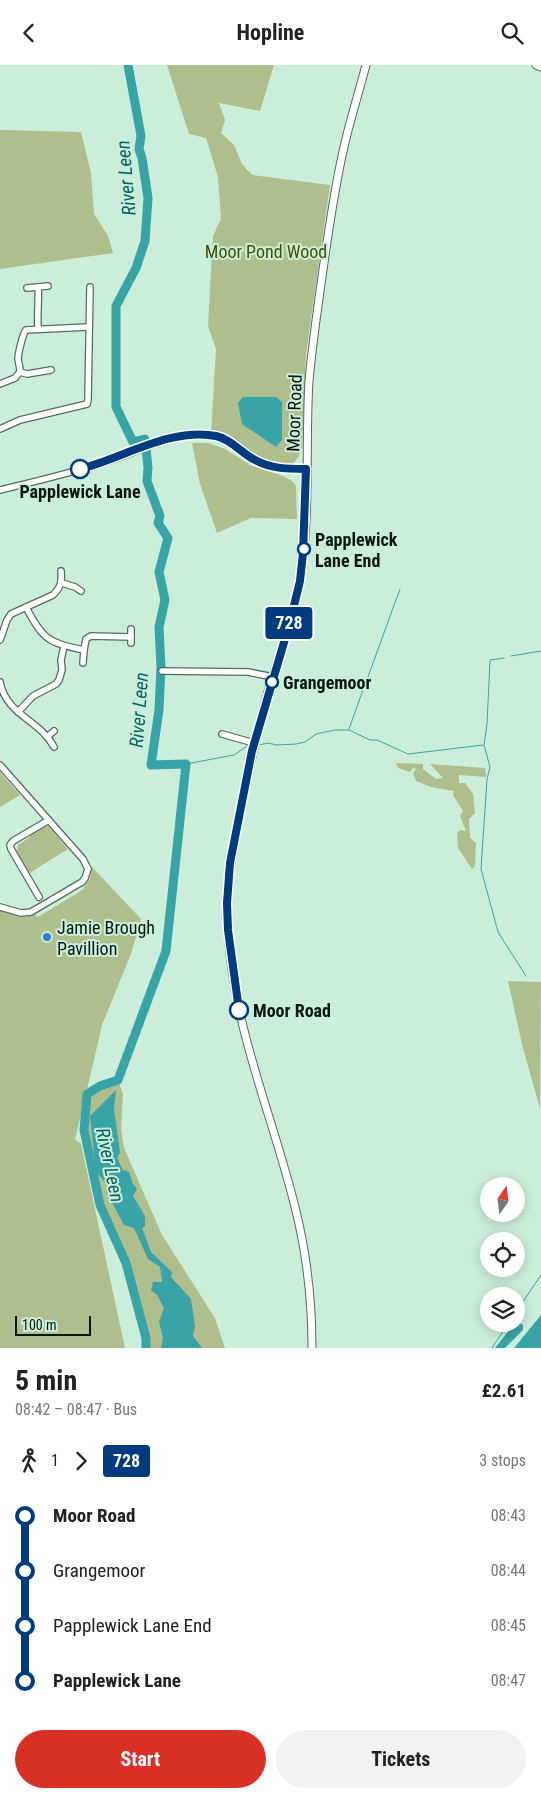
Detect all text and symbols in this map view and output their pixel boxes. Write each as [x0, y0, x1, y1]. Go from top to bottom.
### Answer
icon: back [15, 19, 43, 47]
icon: search [498, 19, 526, 47]
text: Hopline [237, 20, 304, 45]
water label: River Leen [111, 139, 141, 217]
park label: Moor Pond Wood [205, 241, 327, 262]
street label: Moor Road [282, 374, 306, 452]
marker: Papplewick Lane [70, 459, 90, 479]
place label: Papplewick Lane [19, 481, 141, 502]
place label: Papplewick Lane End [315, 529, 398, 571]
marker: Papplewick Lane End [297, 542, 311, 556]
line badge: 728 [260, 607, 318, 639]
text: 728 [275, 612, 303, 633]
water label: River Leen [125, 672, 153, 748]
place label: Grangemoor [283, 672, 372, 693]
marker: Grangemoor [265, 675, 279, 689]
place label: Jamie Brough Pavillion [57, 917, 155, 959]
marker: Jamie Brough Pavillion [41, 931, 53, 943]
marker: Moor Road [229, 1000, 249, 1020]
place label: Moor Road [253, 1000, 331, 1021]
water label: River Leen [91, 1126, 129, 1204]
north arrow [480, 1177, 525, 1223]
map controls [480, 1177, 525, 1332]
button: locate [480, 1232, 525, 1277]
button: layers [480, 1287, 525, 1332]
scale bar [15, 1313, 91, 1336]
text: 100 m [22, 1317, 57, 1333]
text: 5 min [15, 1364, 77, 1397]
text: £2.61 [482, 1379, 526, 1402]
text: 08:42 – 08:47 · Bus [15, 1400, 137, 1419]
icon: walk [15, 1447, 43, 1475]
icon: forward [67, 1447, 95, 1475]
text: 728 [113, 1450, 140, 1471]
text: 1 [51, 1451, 59, 1470]
text: 3 stops [479, 1451, 526, 1470]
text: Moor Road [53, 1504, 135, 1527]
text: 08:43 [491, 1506, 526, 1525]
text: Grangemoor [53, 1559, 145, 1582]
text: 08:44 [491, 1561, 526, 1580]
text: Papplewick Lane End [53, 1614, 212, 1637]
text: 08:45 [491, 1616, 526, 1635]
text: Papplewick Lane [53, 1669, 181, 1692]
text: 08:47 [491, 1671, 526, 1690]
button: Start [15, 1730, 266, 1788]
button: Tickets [276, 1730, 526, 1788]

